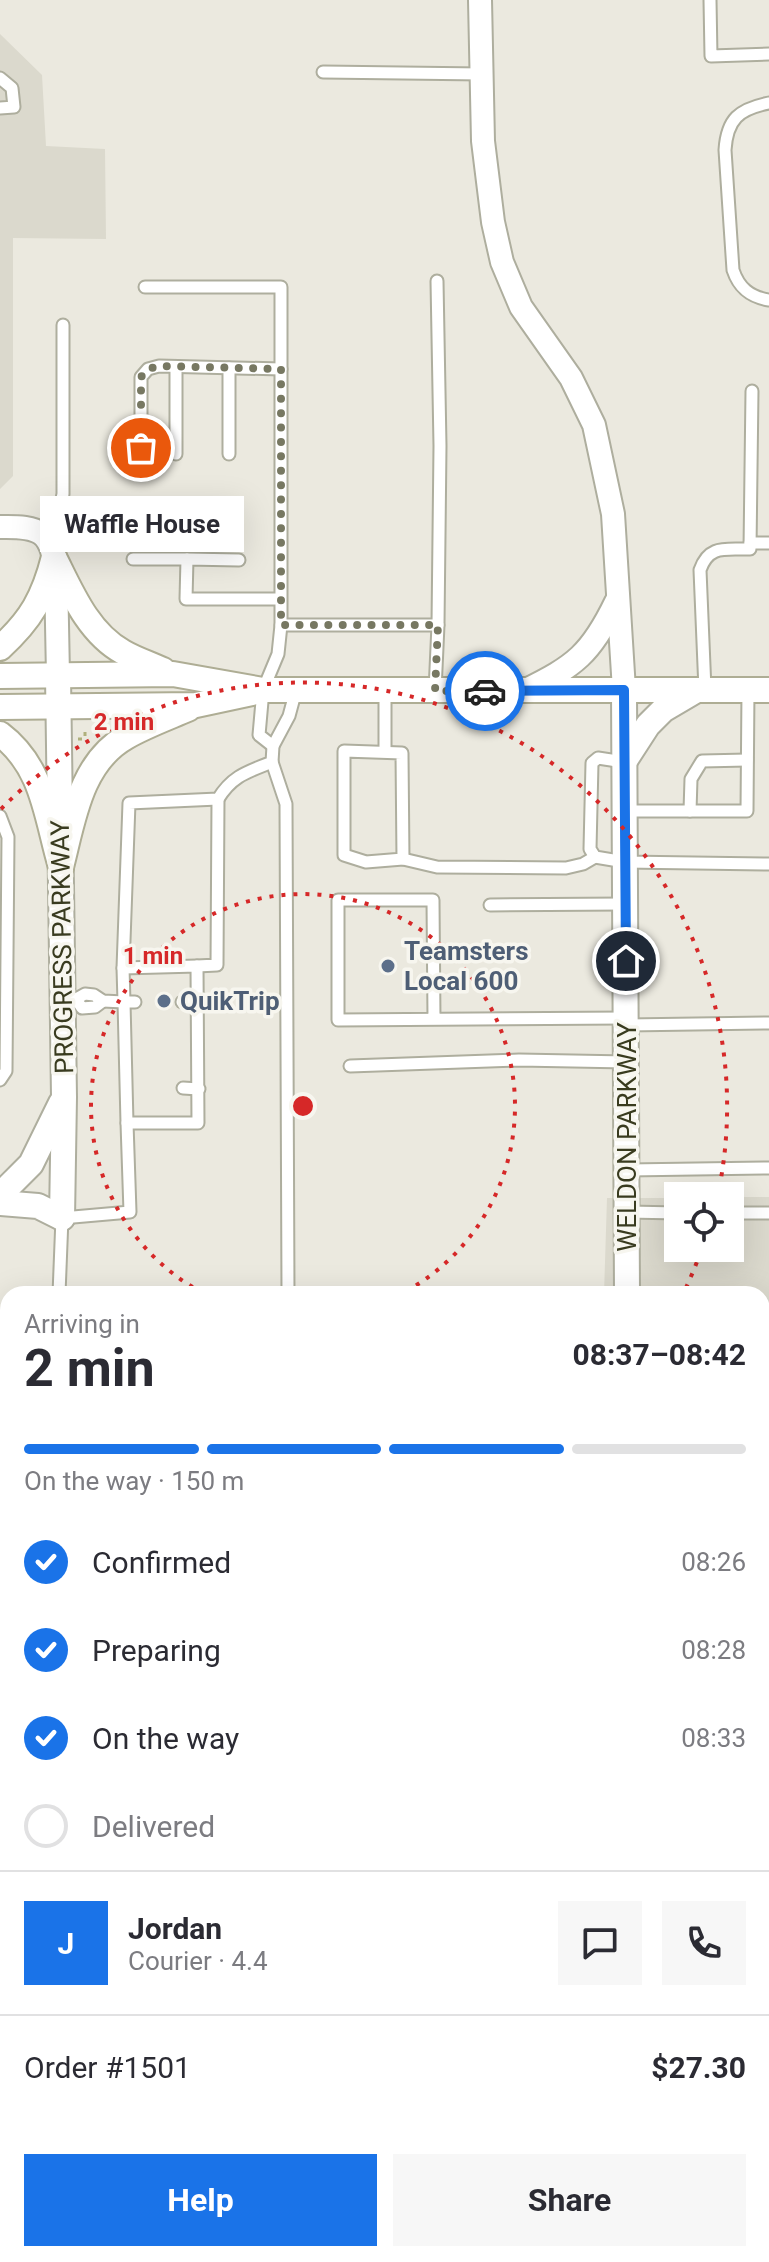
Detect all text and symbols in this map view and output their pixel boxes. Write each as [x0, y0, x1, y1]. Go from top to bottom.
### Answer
pin [107, 414, 175, 482]
icon: bag [119, 426, 163, 470]
callout: Waffle House [39, 496, 243, 552]
text: Waffle House [64, 509, 220, 539]
courier [445, 651, 525, 731]
icon: car [463, 669, 507, 713]
text: 2 min [94, 708, 154, 736]
street label: PROGRESS PARKWAY [45, 819, 79, 1074]
pin [592, 927, 660, 995]
place label: Teamsters Local 600 [404, 936, 529, 996]
icon: home [604, 939, 648, 983]
text: 1 min [123, 942, 183, 970]
marker: Teamsters Local 600 [379, 957, 397, 975]
place label: QuikTrip [180, 986, 280, 1016]
marker: QuikTrip [155, 992, 173, 1010]
street label: WELDON PARKWAY [612, 1022, 642, 1252]
centre of rings [289, 1092, 317, 1120]
map controls [664, 1182, 744, 1262]
button: locate [664, 1182, 744, 1262]
text: Arriving in [24, 1309, 140, 1339]
text: 08:37–08:42 [572, 1337, 746, 1372]
text: 2 min [24, 1338, 155, 1399]
text: On the way · 150 m [24, 1466, 244, 1496]
icon: check [24, 1540, 68, 1584]
text: Confirmed [92, 1545, 231, 1580]
text: 08:26 [681, 1547, 746, 1577]
icon: check [24, 1628, 68, 1672]
text: Preparing [92, 1633, 221, 1668]
text: 08:28 [681, 1635, 746, 1665]
icon: check [24, 1716, 68, 1760]
text: On the way [92, 1721, 239, 1756]
text: 08:33 [681, 1723, 746, 1753]
text: Delivered [92, 1809, 215, 1844]
button: chat [558, 1901, 642, 1985]
button: phone [662, 1901, 746, 1985]
text: Jordan [128, 1911, 222, 1946]
text: J [58, 1926, 74, 1961]
text: Courier · 4.4 [128, 1946, 268, 1976]
text: Order #1501 [24, 2050, 191, 2085]
text: $27.30 [651, 2050, 746, 2085]
button: Help [24, 2154, 377, 2246]
button: Share [393, 2154, 746, 2246]

